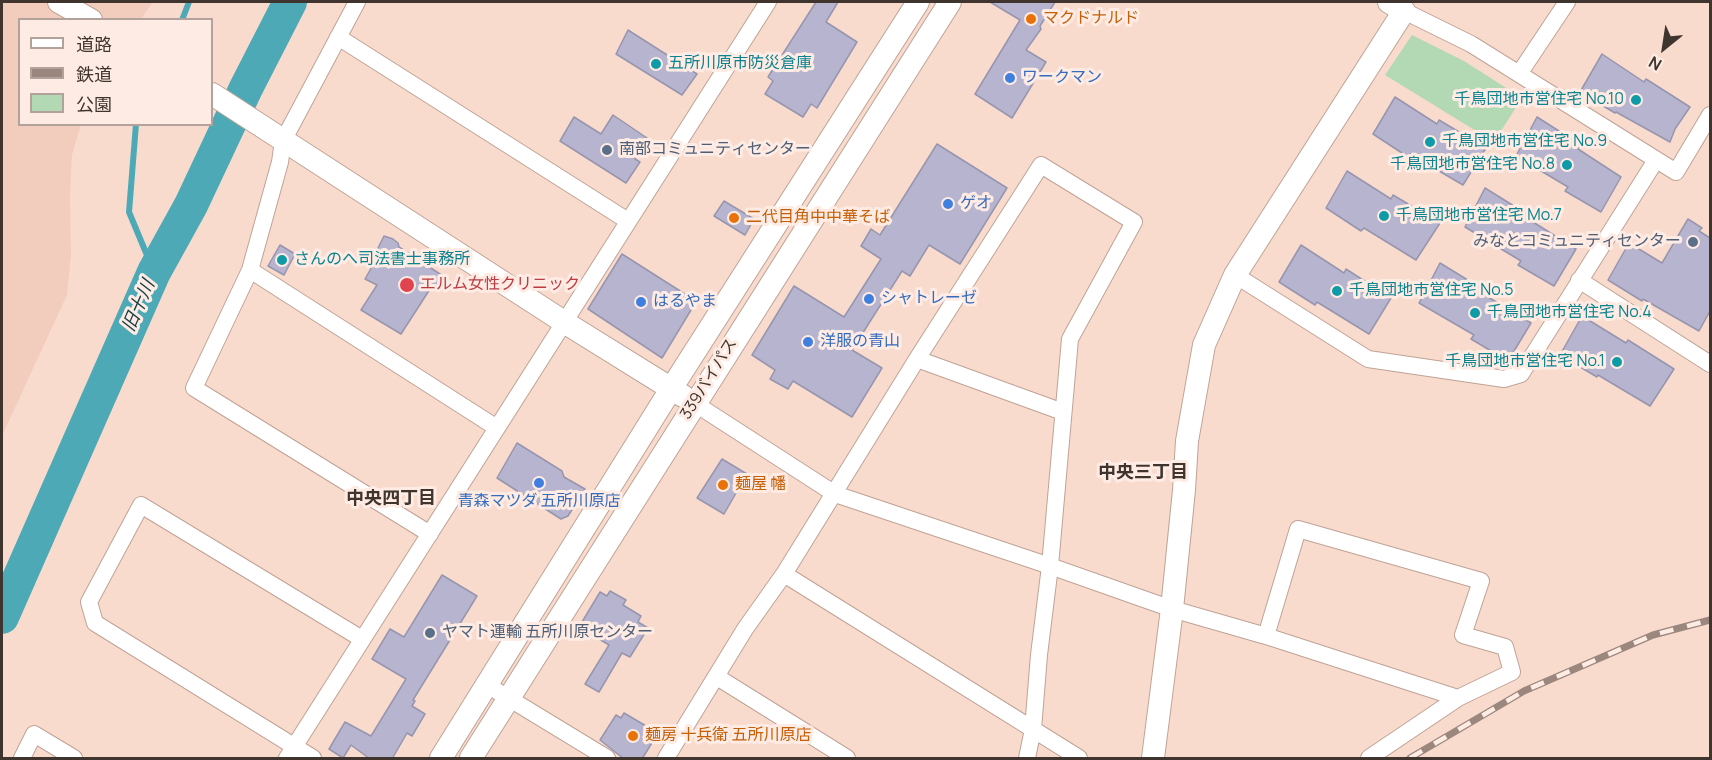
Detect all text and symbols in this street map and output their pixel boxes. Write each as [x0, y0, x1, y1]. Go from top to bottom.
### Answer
place label: マクドナルド [1043, 9, 1139, 29]
marker: マクドナルド [1024, 12, 1038, 26]
legend [18, 18, 213, 126]
north arrow [1634, 18, 1694, 78]
text: 道路 [76, 32, 112, 56]
text: N [1645, 51, 1665, 76]
place label: 五所川原市防災倉庫 [668, 54, 812, 74]
marker: 五所川原市防災倉庫 [649, 57, 663, 71]
text: 鉄道 [76, 62, 112, 86]
place label: ワークマン [1022, 68, 1102, 88]
marker: ワークマン [1003, 71, 1017, 85]
place label: 千鳥団地市営住宅 No.10 [1455, 90, 1624, 110]
text: 公園 [76, 92, 112, 116]
marker: 千鳥団地市営住宅 No.10 [1629, 93, 1643, 107]
place label: 千鳥団地市営住宅 No.9 [1442, 132, 1607, 152]
marker: 千鳥団地市営住宅 No.9 [1423, 135, 1437, 149]
place label: 南部コミュニティセンター [619, 140, 811, 160]
marker: 南部コミュニティセンター [600, 143, 614, 157]
place label: 千鳥団地市営住宅 No.8 [1390, 155, 1555, 175]
marker: 千鳥団地市営住宅 No.8 [1560, 158, 1574, 172]
place label: ゲオ [960, 194, 992, 214]
marker: ゲオ [941, 197, 955, 211]
place label: 千鳥団地市営住宅 Mo.7 [1396, 206, 1562, 226]
place label: 二代目角中中華そば [746, 208, 890, 228]
marker: 千鳥団地市営住宅 Mo.7 [1377, 209, 1391, 223]
marker: 二代目角中中華そば [727, 211, 741, 225]
place label: みなとコミュニティセンター [1473, 232, 1681, 252]
marker: みなとコミュニティセンター [1686, 235, 1700, 249]
place label: さんのへ司法書士事務所 [294, 250, 470, 270]
marker: さんのへ司法書士事務所 [275, 253, 289, 267]
place label: エルム女性クリニック [420, 275, 580, 295]
marker: エルム女性クリニック [398, 276, 416, 294]
water label: 旧十川 [118, 277, 160, 335]
place label: 千鳥団地市営住宅 No.5 [1349, 281, 1514, 301]
marker: 千鳥団地市営住宅 No.5 [1330, 284, 1344, 298]
place label: シャトレーゼ [881, 289, 977, 309]
place label: はるやま [653, 292, 717, 312]
marker: シャトレーゼ [862, 292, 876, 306]
marker: はるやま [634, 295, 648, 309]
place label: 千鳥団地市営住宅 No.4 [1487, 303, 1652, 323]
marker: 千鳥団地市営住宅 No.4 [1468, 306, 1482, 320]
place label: 洋服の青山 [820, 332, 900, 352]
street label: 339バイパス [677, 335, 741, 423]
marker: 洋服の青山 [801, 335, 815, 349]
place label: 千鳥団地市営住宅 No.1 [1445, 352, 1605, 372]
marker: 千鳥団地市営住宅 No.1 [1610, 355, 1624, 369]
district label: 中央三丁目 [1098, 462, 1188, 484]
place label: 麺屋 幡 [735, 475, 786, 495]
marker: 青森マツダ 五所川原店 [532, 476, 546, 490]
marker: 麺屋 幡 [716, 478, 730, 492]
district label: 中央四丁目 [346, 488, 436, 510]
place label: 青森マツダ 五所川原店 [457, 492, 621, 512]
place label: ヤマト運輸 五所川原センター [442, 623, 653, 643]
marker: ヤマト運輸 五所川原センター [423, 626, 437, 640]
place label: 麺房 十兵衛 五所川原店 [645, 726, 811, 746]
marker: 麺房 十兵衛 五所川原店 [626, 729, 640, 743]

